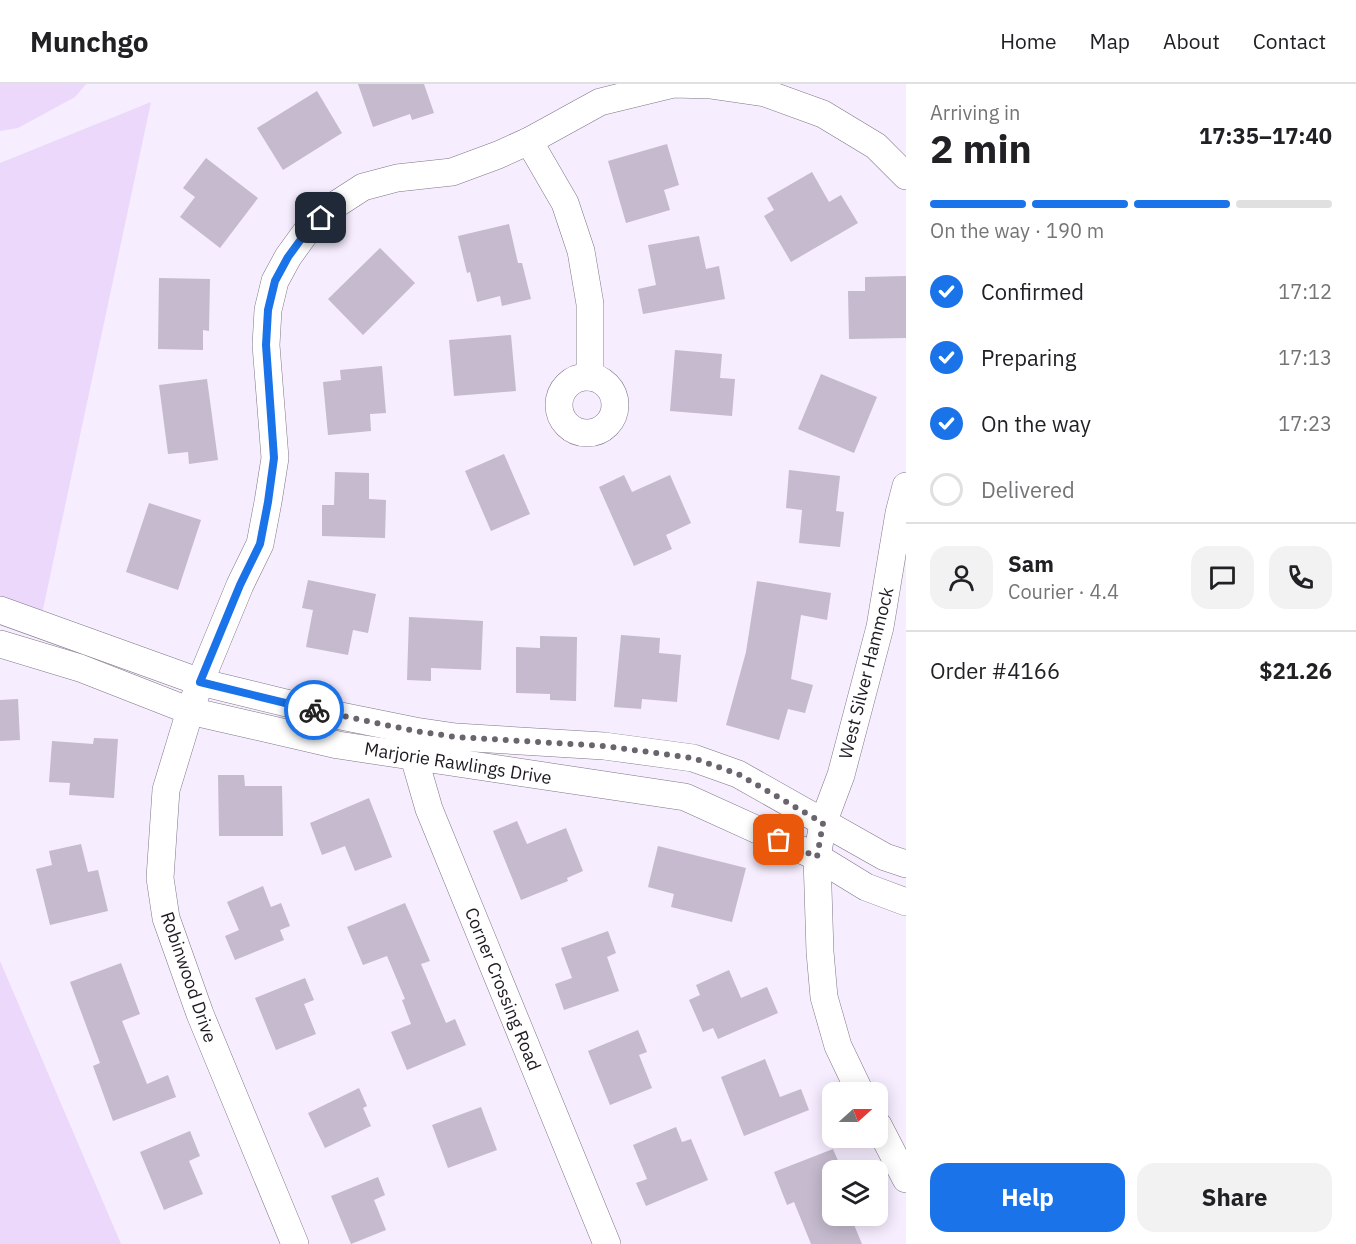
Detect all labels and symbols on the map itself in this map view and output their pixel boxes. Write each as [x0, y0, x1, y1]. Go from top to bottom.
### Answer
pin [295, 192, 346, 243]
street label: West Silver Hammock [834, 584, 899, 761]
courier [284, 680, 344, 740]
street label: Marjorie Rawlings Drive [363, 737, 553, 789]
pin [753, 814, 804, 865]
street label: Corner Crossing Road [460, 904, 546, 1074]
street label: Robinwood Drive [156, 909, 222, 1046]
north arrow [822, 1082, 888, 1148]

